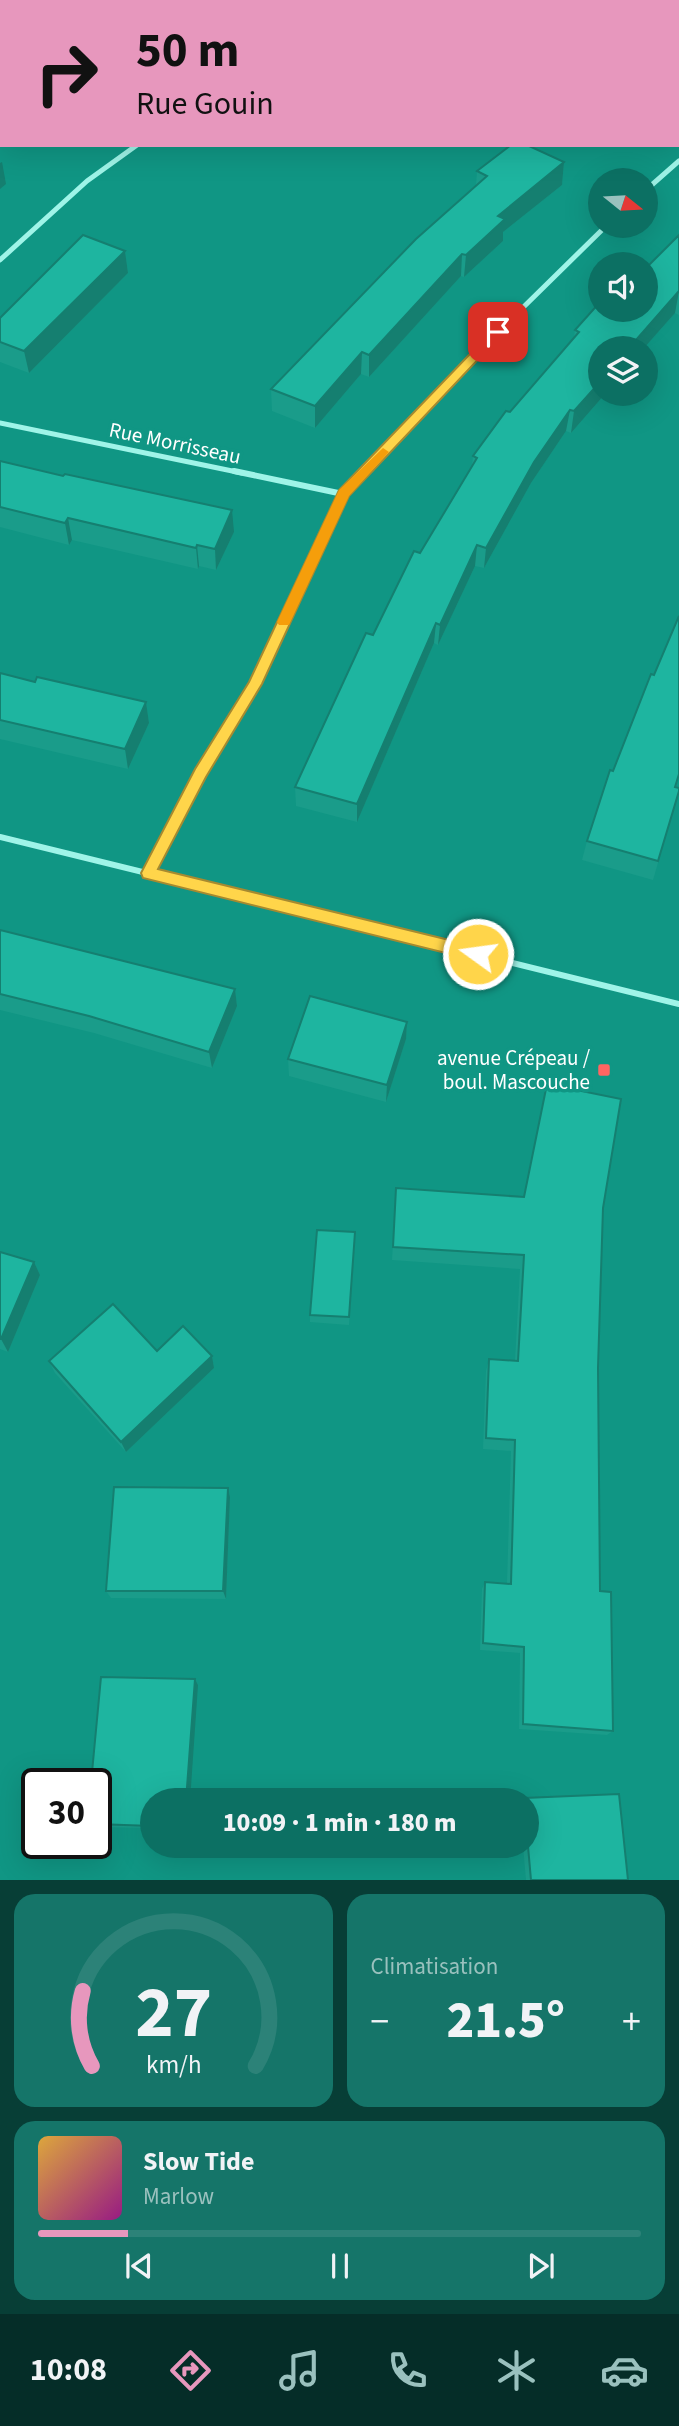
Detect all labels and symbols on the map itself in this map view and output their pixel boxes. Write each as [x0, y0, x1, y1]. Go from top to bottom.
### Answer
north arrow [588, 168, 658, 238]
pin [468, 302, 528, 362]
street label: Rue Morrisseau [106, 414, 244, 472]
position arrow [441, 917, 515, 991]
place label: avenue Crépeau / boul. Mascouche [437, 1043, 591, 1097]
marker: avenue Crépeau / boul. Mascouche [596, 1062, 612, 1078]
speed limit sign: 30 [21, 1768, 112, 1859]

